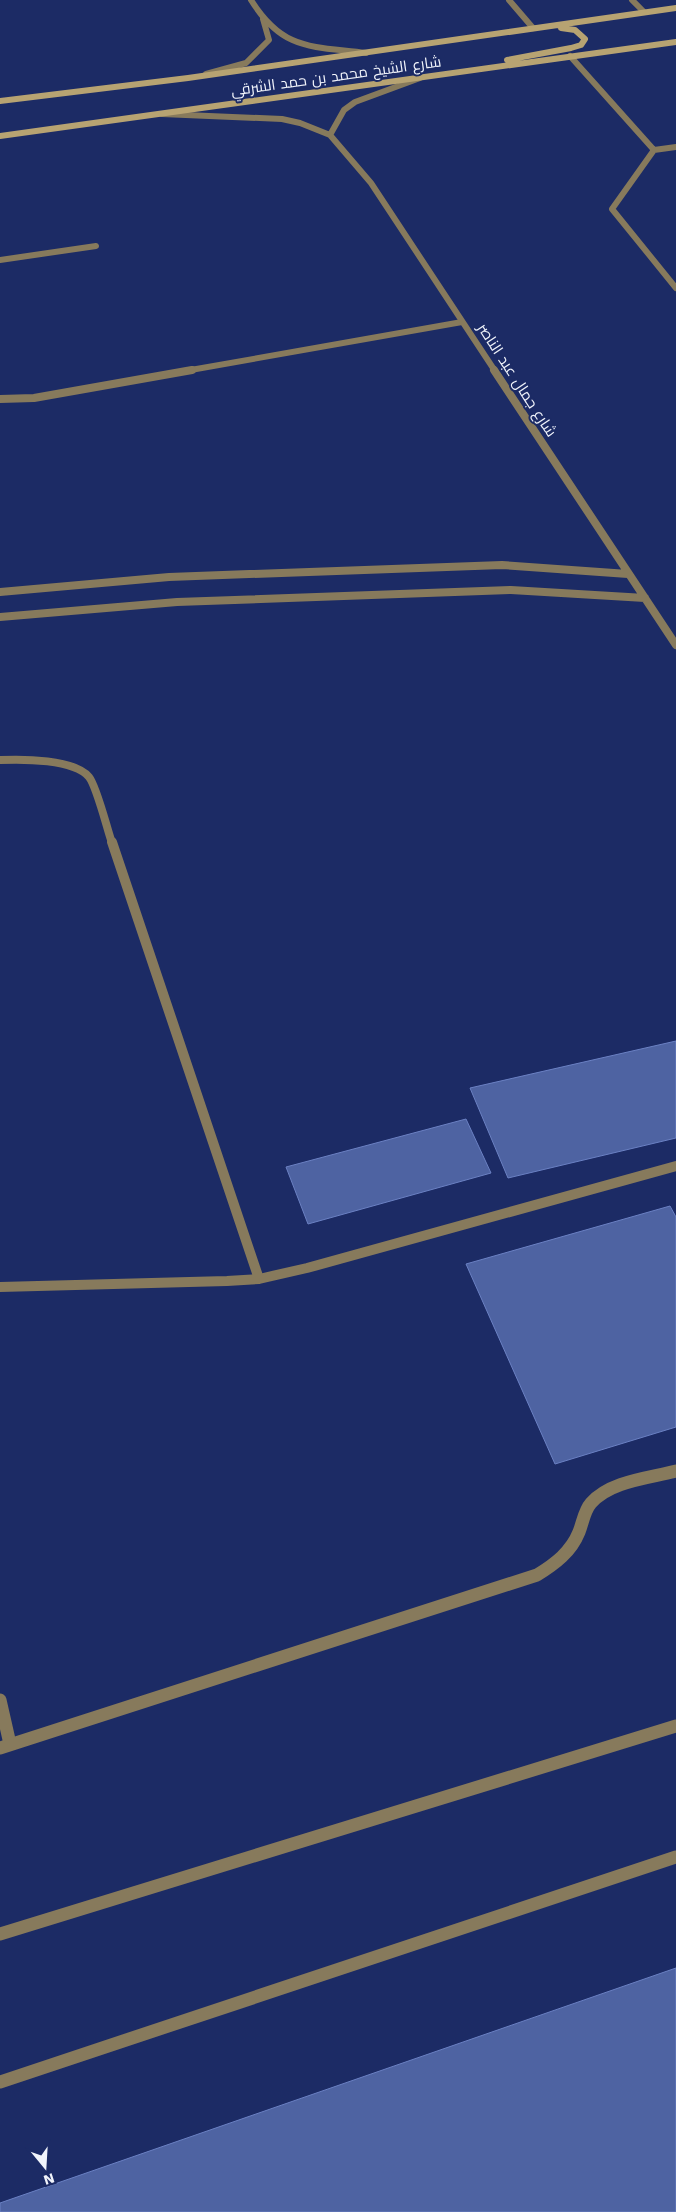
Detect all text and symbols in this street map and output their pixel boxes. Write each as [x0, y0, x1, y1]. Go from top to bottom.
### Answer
street label: شارع الشيخ محمد بن حمد الشرقي [230, 52, 443, 103]
street label: شارع جمال عبد الناصر [471, 319, 560, 441]
north arrow [20, 2142, 70, 2192]
text: N [42, 2170, 56, 2189]

